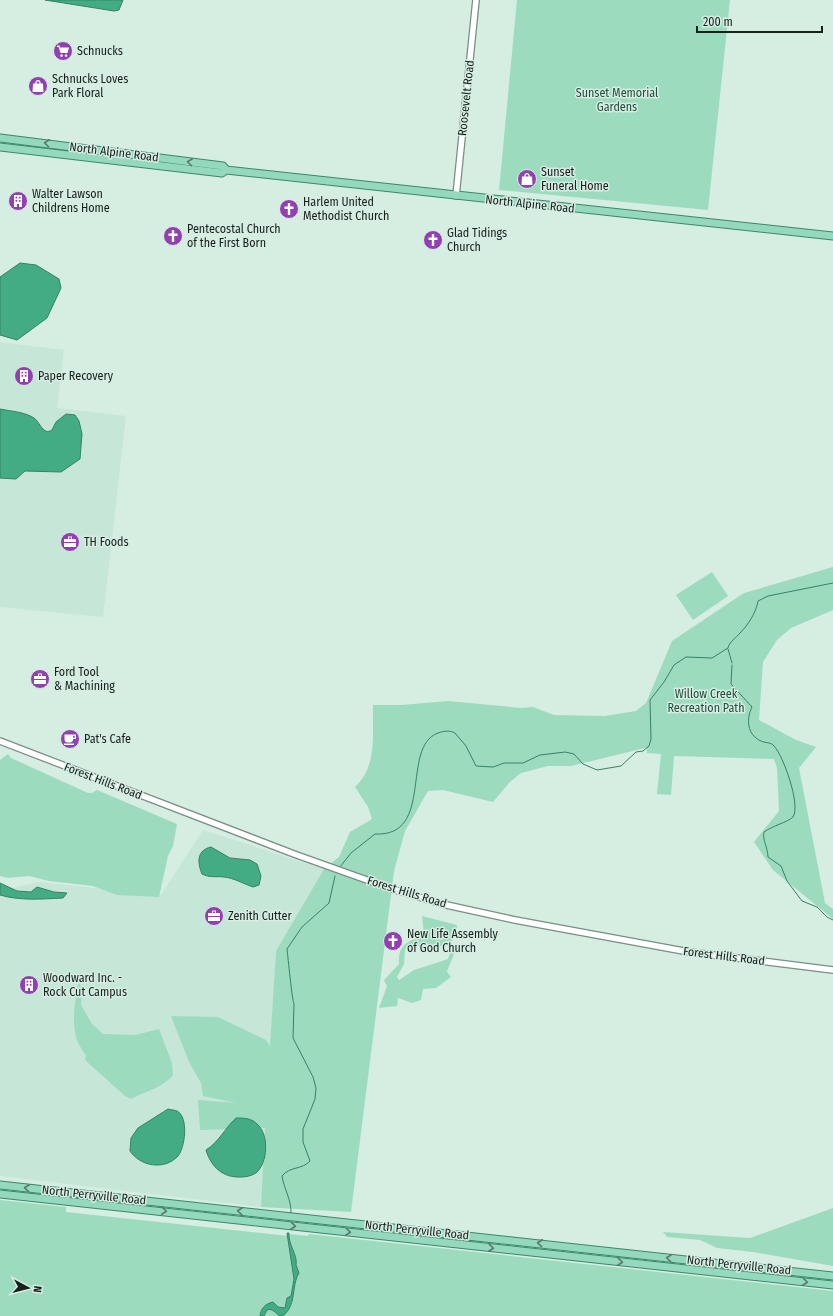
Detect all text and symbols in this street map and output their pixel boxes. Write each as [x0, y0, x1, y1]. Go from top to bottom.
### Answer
scale bar [697, 8, 822, 34]
text: 200 m [703, 15, 733, 29]
supermarket icon: Schnucks [52, 40, 74, 62]
place label: Schnucks [77, 44, 123, 58]
street label: Roosevelt Road [455, 59, 477, 137]
place label: Schnucks Loves Park Floral [52, 72, 128, 100]
shop icon: Schnucks Loves Park Floral [27, 75, 49, 97]
park label: Sunset Memorial Gardens [576, 86, 658, 114]
one-way arrow [44, 139, 50, 148]
street label: North Alpine Road [69, 140, 159, 164]
one-way arrow [187, 158, 193, 167]
place label: Sunset Funeral Home [541, 165, 609, 193]
shop icon: Sunset Funeral Home [516, 168, 538, 190]
place label: Walter Lawson Childrens Home [32, 187, 110, 215]
building icon: Walter Lawson Childrens Home [7, 190, 29, 212]
street label: North Alpine Road [485, 192, 575, 216]
place label: Harlem United Methodist Church [303, 195, 389, 223]
church icon: Harlem United Methodist Church [278, 198, 300, 220]
place label: Pentecostal Church of the First Born [187, 222, 281, 250]
church icon: Pentecostal Church of the First Born [162, 225, 184, 247]
place label: Glad Tidings Church [447, 226, 507, 254]
church icon: Glad Tidings Church [422, 229, 444, 251]
building icon: Paper Recovery [13, 365, 35, 387]
place label: Paper Recovery [38, 369, 114, 383]
office icon: TH Foods [59, 531, 81, 553]
place label: TH Foods [84, 535, 129, 549]
place label: Ford Tool & Machining [54, 665, 115, 693]
office icon: Ford Tool & Machining [29, 668, 51, 690]
park label: Willow Creek Recreation Path [667, 687, 745, 715]
cafe icon: Pat's Cafe [59, 728, 81, 750]
place label: Pat's Cafe [84, 732, 131, 746]
street label: Forest Hills Road [62, 760, 144, 802]
street label: Forest Hills Road [366, 873, 448, 911]
office icon: Zenith Cutter [203, 905, 225, 927]
place label: Zenith Cutter [228, 909, 293, 923]
place label: New Life Assembly of God Church [407, 927, 499, 955]
church icon: New Life Assembly of God Church [382, 930, 404, 952]
street label: Forest Hills Road [682, 944, 766, 968]
place label: Woodward Inc. - Rock Cut Campus [43, 971, 127, 999]
building icon: Woodward Inc. - Rock Cut Campus [18, 974, 40, 996]
one-way arrow [24, 1183, 30, 1192]
street label: North Perryville Road [41, 1183, 147, 1207]
one-way arrow [161, 1206, 167, 1215]
one-way arrow [237, 1207, 243, 1216]
street label: North Perryville Road [364, 1218, 470, 1242]
one-way arrow [290, 1222, 296, 1231]
one-way arrow [345, 1227, 351, 1236]
one-way arrow [537, 1239, 543, 1248]
one-way arrow [488, 1243, 494, 1252]
one-way arrow [666, 1253, 672, 1262]
street label: North Perryville Road [686, 1253, 792, 1277]
one-way arrow [617, 1257, 623, 1266]
north arrow [8, 1268, 48, 1308]
one-way arrow [802, 1277, 808, 1286]
text: N [31, 1285, 44, 1293]

